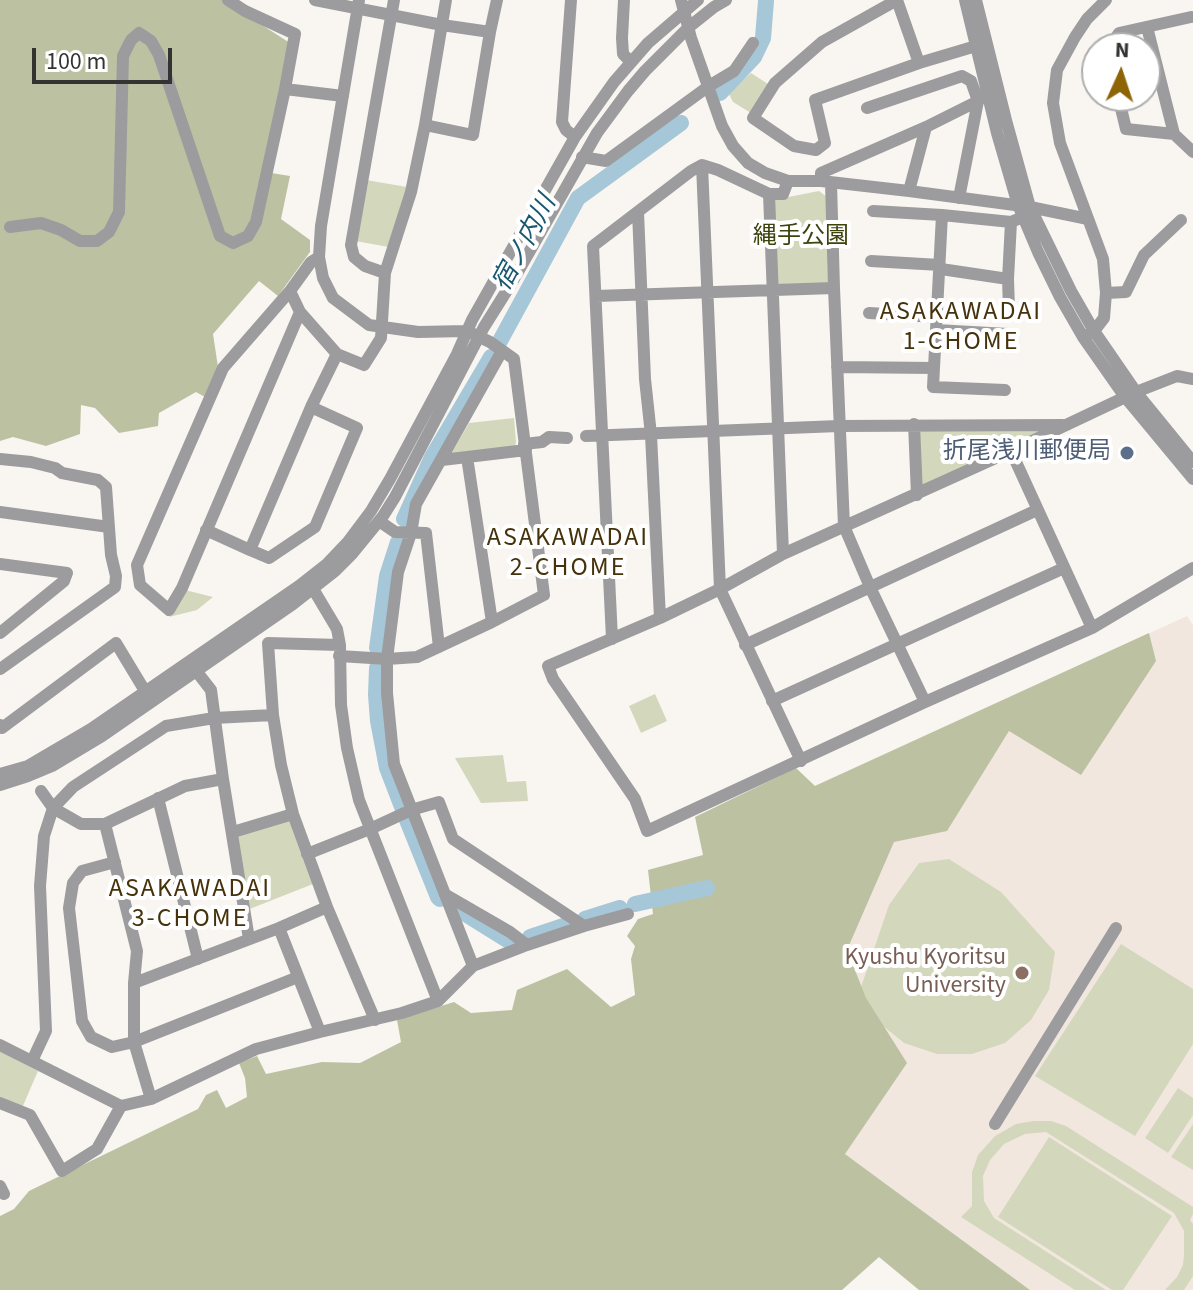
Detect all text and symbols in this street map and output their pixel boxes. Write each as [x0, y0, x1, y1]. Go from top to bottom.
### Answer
scale bar [36, 32, 176, 82]
north arrow [1081, 32, 1161, 112]
text: N [1114, 34, 1130, 66]
text: 100 m [46, 44, 106, 79]
water label: 宿ノ内川 [488, 191, 564, 297]
park label: 縄手公園 [753, 224, 849, 252]
district label: ASAKAWADAI 1-CHOME [880, 297, 1042, 358]
place label: 折尾浅川郵便局 [943, 439, 1111, 467]
marker: 折尾浅川郵便局 [1118, 444, 1136, 462]
district label: ASAKAWADAI 2-CHOME [487, 523, 649, 584]
district label: ASAKAWADAI 3-CHOME [109, 874, 271, 936]
place label: Kyushu Kyoritsu University [845, 945, 1006, 1001]
marker: Kyushu Kyoritsu University [1013, 964, 1031, 982]

